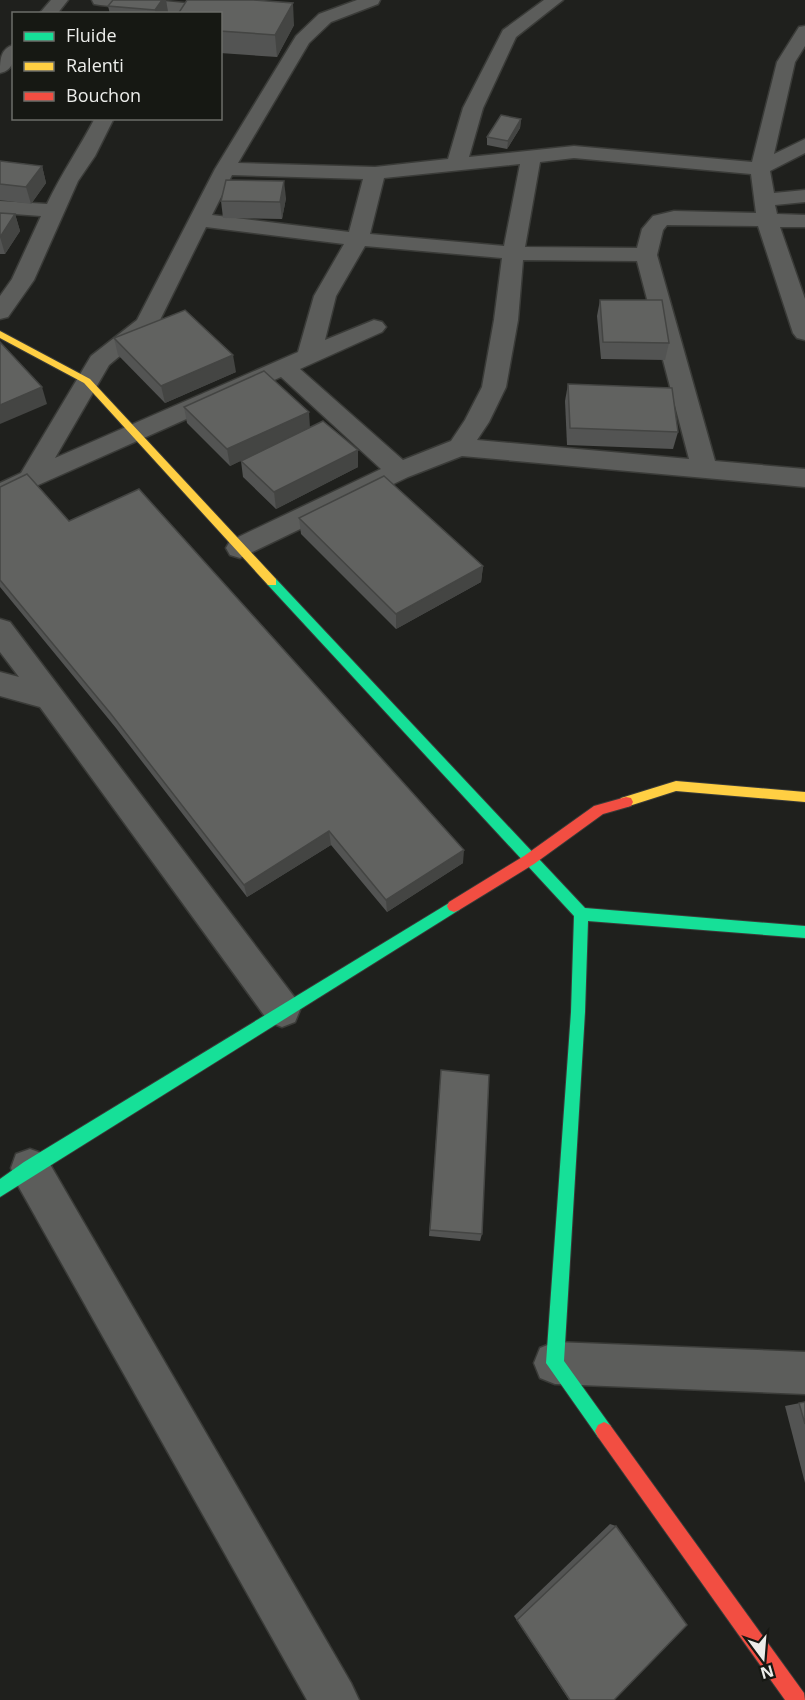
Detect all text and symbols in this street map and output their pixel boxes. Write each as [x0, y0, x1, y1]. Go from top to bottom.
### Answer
legend [12, 12, 222, 120]
text: Fluide [66, 23, 117, 47]
text: Ralenti [66, 53, 124, 77]
text: Bouchon [66, 83, 141, 107]
north arrow [733, 1628, 793, 1688]
text: N [758, 1660, 776, 1685]

